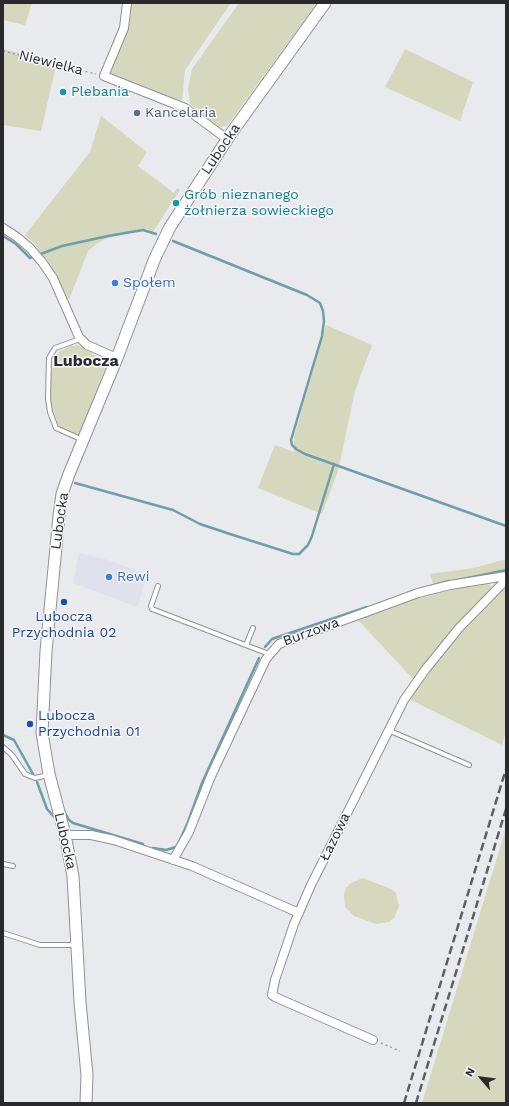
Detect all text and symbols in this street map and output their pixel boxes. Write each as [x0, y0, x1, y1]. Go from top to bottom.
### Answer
street label: Niewielka [17, 47, 85, 79]
place label: Plebania [71, 84, 129, 100]
marker: Plebania [58, 87, 68, 97]
place label: Kancelaria [145, 105, 216, 121]
marker: Kancelaria [132, 108, 142, 118]
street label: Lubocka [198, 120, 244, 178]
place label: Grób nieznanego żołnierza sowieckiego [184, 187, 334, 220]
marker: Grób nieznanego żołnierza sowieckiego [171, 198, 181, 208]
place label: Społem [123, 275, 176, 291]
marker: Społem [110, 278, 120, 288]
district label: Lubocza [53, 351, 119, 371]
street label: Lubocka [48, 491, 72, 551]
place label: Rewi [117, 569, 149, 585]
marker: Rewi [104, 572, 114, 582]
marker: Lubocza Przychodnia 02 [59, 597, 69, 607]
place label: Lubocza Przychodnia 02 [12, 609, 116, 642]
street label: Burzowa [281, 614, 341, 650]
place label: Lubocza Przychodnia 01 [38, 708, 140, 740]
marker: Lubocza Przychodnia 01 [25, 719, 35, 729]
street label: Łazowa [316, 810, 354, 864]
street label: Lubocka [50, 811, 80, 871]
north arrow [461, 1058, 501, 1098]
text: N [462, 1065, 478, 1079]

